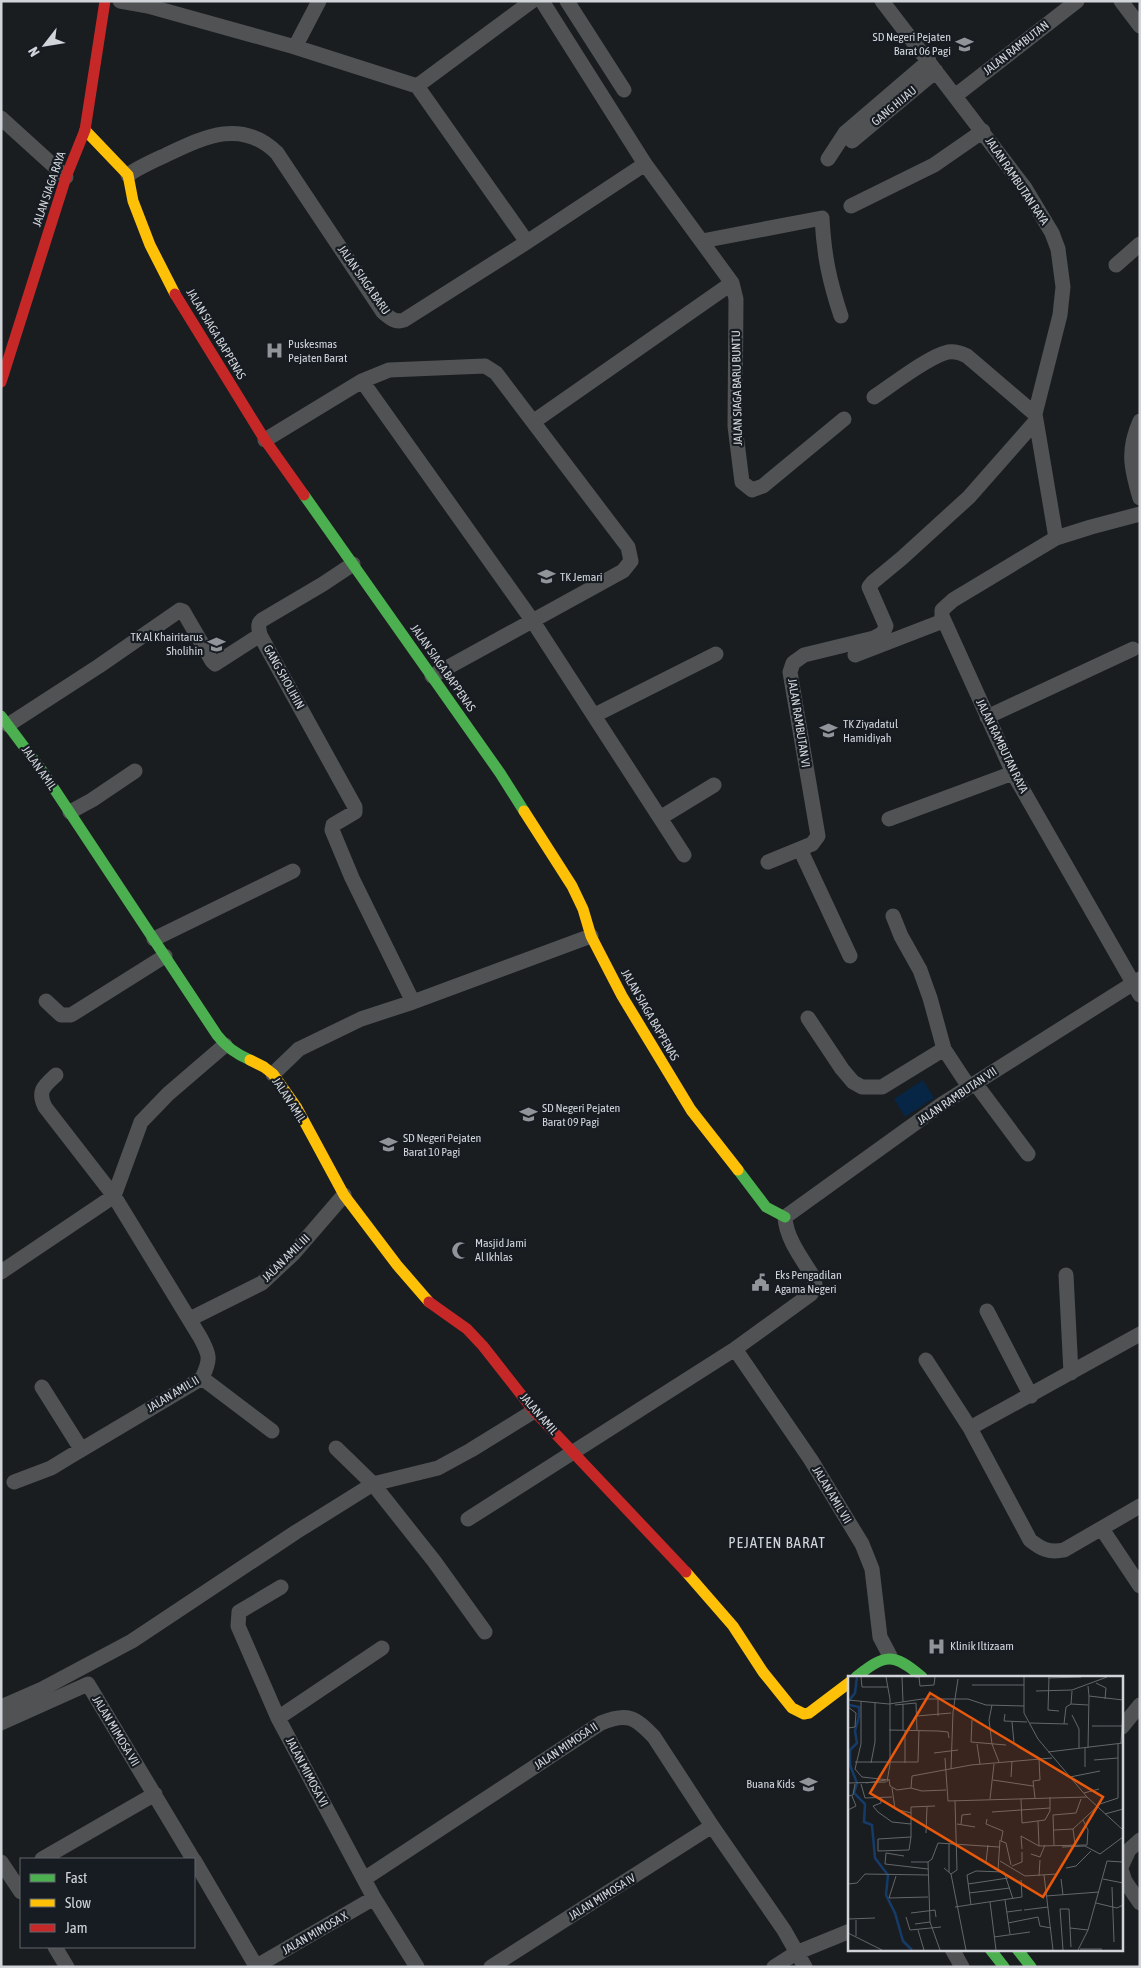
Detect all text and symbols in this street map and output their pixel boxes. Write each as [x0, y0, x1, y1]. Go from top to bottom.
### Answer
street label: JALAN RAMBUTAN [980, 18, 1052, 78]
north arrow [20, 20, 70, 70]
place label: SD Negeri Pejaten Barat 06 Pagi [873, 30, 951, 58]
school or university icon: SD Negeri Pejaten Barat 06 Pagi [955, 34, 975, 54]
text: N [25, 44, 43, 59]
street label: GANG HIJAU [869, 83, 919, 129]
street label: JALAN RAMBUTAN RAYA [982, 134, 1052, 228]
street label: JALAN SIAGA RAYA [30, 149, 68, 229]
street label: JALAN SIAGA BARU [335, 243, 393, 317]
street label: JALAN SIAGA BAPPENAS [183, 286, 249, 382]
street label: JALAN SIAGA BARU BUNTU [729, 330, 745, 446]
place label: Puskesmas Pejaten Barat [288, 337, 348, 365]
hospital icon: Puskesmas Pejaten Barat [264, 341, 284, 361]
school or university icon: TK Jemari [536, 567, 556, 587]
place label: TK Jemari [560, 570, 603, 584]
street label: JALAN SIAGA BAPPENAS [408, 622, 478, 714]
place label: TK Al Khairitarus Sholihin [131, 630, 203, 658]
school or university icon: TK Al Khairitarus Sholihin [207, 634, 227, 654]
street label: GANG SHOLIHIN [261, 642, 307, 712]
street label: JALAN RAMBUTAN VI [785, 677, 813, 769]
street label: JALAN RAMBUTAN RAYA [973, 697, 1031, 795]
place label: TK Ziyadatul Hamidiyah [843, 717, 899, 745]
school or university icon: TK Ziyadatul Hamidiyah [819, 721, 839, 741]
street label: JALAN AMIL [19, 743, 59, 793]
street label: JALAN SIAGA BAPPENAS [618, 967, 682, 1063]
street label: JALAN RAMBUTAN VII [915, 1064, 999, 1128]
street label: JALAN AMIL [269, 1075, 309, 1125]
place label: SD Negeri Pejaten Barat 09 Pagi [542, 1101, 620, 1129]
school or university icon: SD Negeri Pejaten Barat 09 Pagi [518, 1105, 538, 1125]
place label: SD Negeri Pejaten Barat 10 Pagi [403, 1131, 481, 1159]
school or university icon: SD Negeri Pejaten Barat 10 Pagi [379, 1135, 399, 1155]
street label: JALAN AMIL III [259, 1231, 313, 1285]
place label: Masjid Jami Al Ikhlas [475, 1236, 527, 1264]
mosque icon: Masjid Jami Al Ikhlas [451, 1240, 471, 1260]
place label: Eks Pengadilan Agama Negeri [775, 1268, 842, 1296]
public building icon: Eks Pengadilan Agama Negeri [751, 1272, 771, 1292]
street label: JALAN AMIL II [144, 1373, 202, 1415]
street label: JALAN AMIL [517, 1390, 561, 1438]
street label: JALAN AMIL VII [809, 1464, 855, 1526]
district label: PEJATEN BARAT [728, 1534, 826, 1551]
hospital icon: Klinik Iltizaam [926, 1636, 946, 1656]
place label: Klinik Iltizaam [950, 1639, 1014, 1653]
inset map [848, 1676, 1124, 1950]
street label: JALAN MIMOSA VII [89, 1693, 143, 1769]
street label: JALAN MIMOSA II [531, 1720, 601, 1772]
street label: JALAN MIMOSA VI [283, 1735, 331, 1809]
school or university icon: Buana Kids [799, 1774, 819, 1794]
place label: Buana Kids [746, 1777, 795, 1791]
legend [20, 1858, 195, 1948]
text: Fast [65, 1869, 87, 1886]
street label: JALAN MIMOSA IV [566, 1871, 638, 1923]
text: Slow [65, 1894, 91, 1911]
street label: JALAN MIMOSA X [280, 1908, 351, 1957]
text: Jam [65, 1919, 88, 1936]

